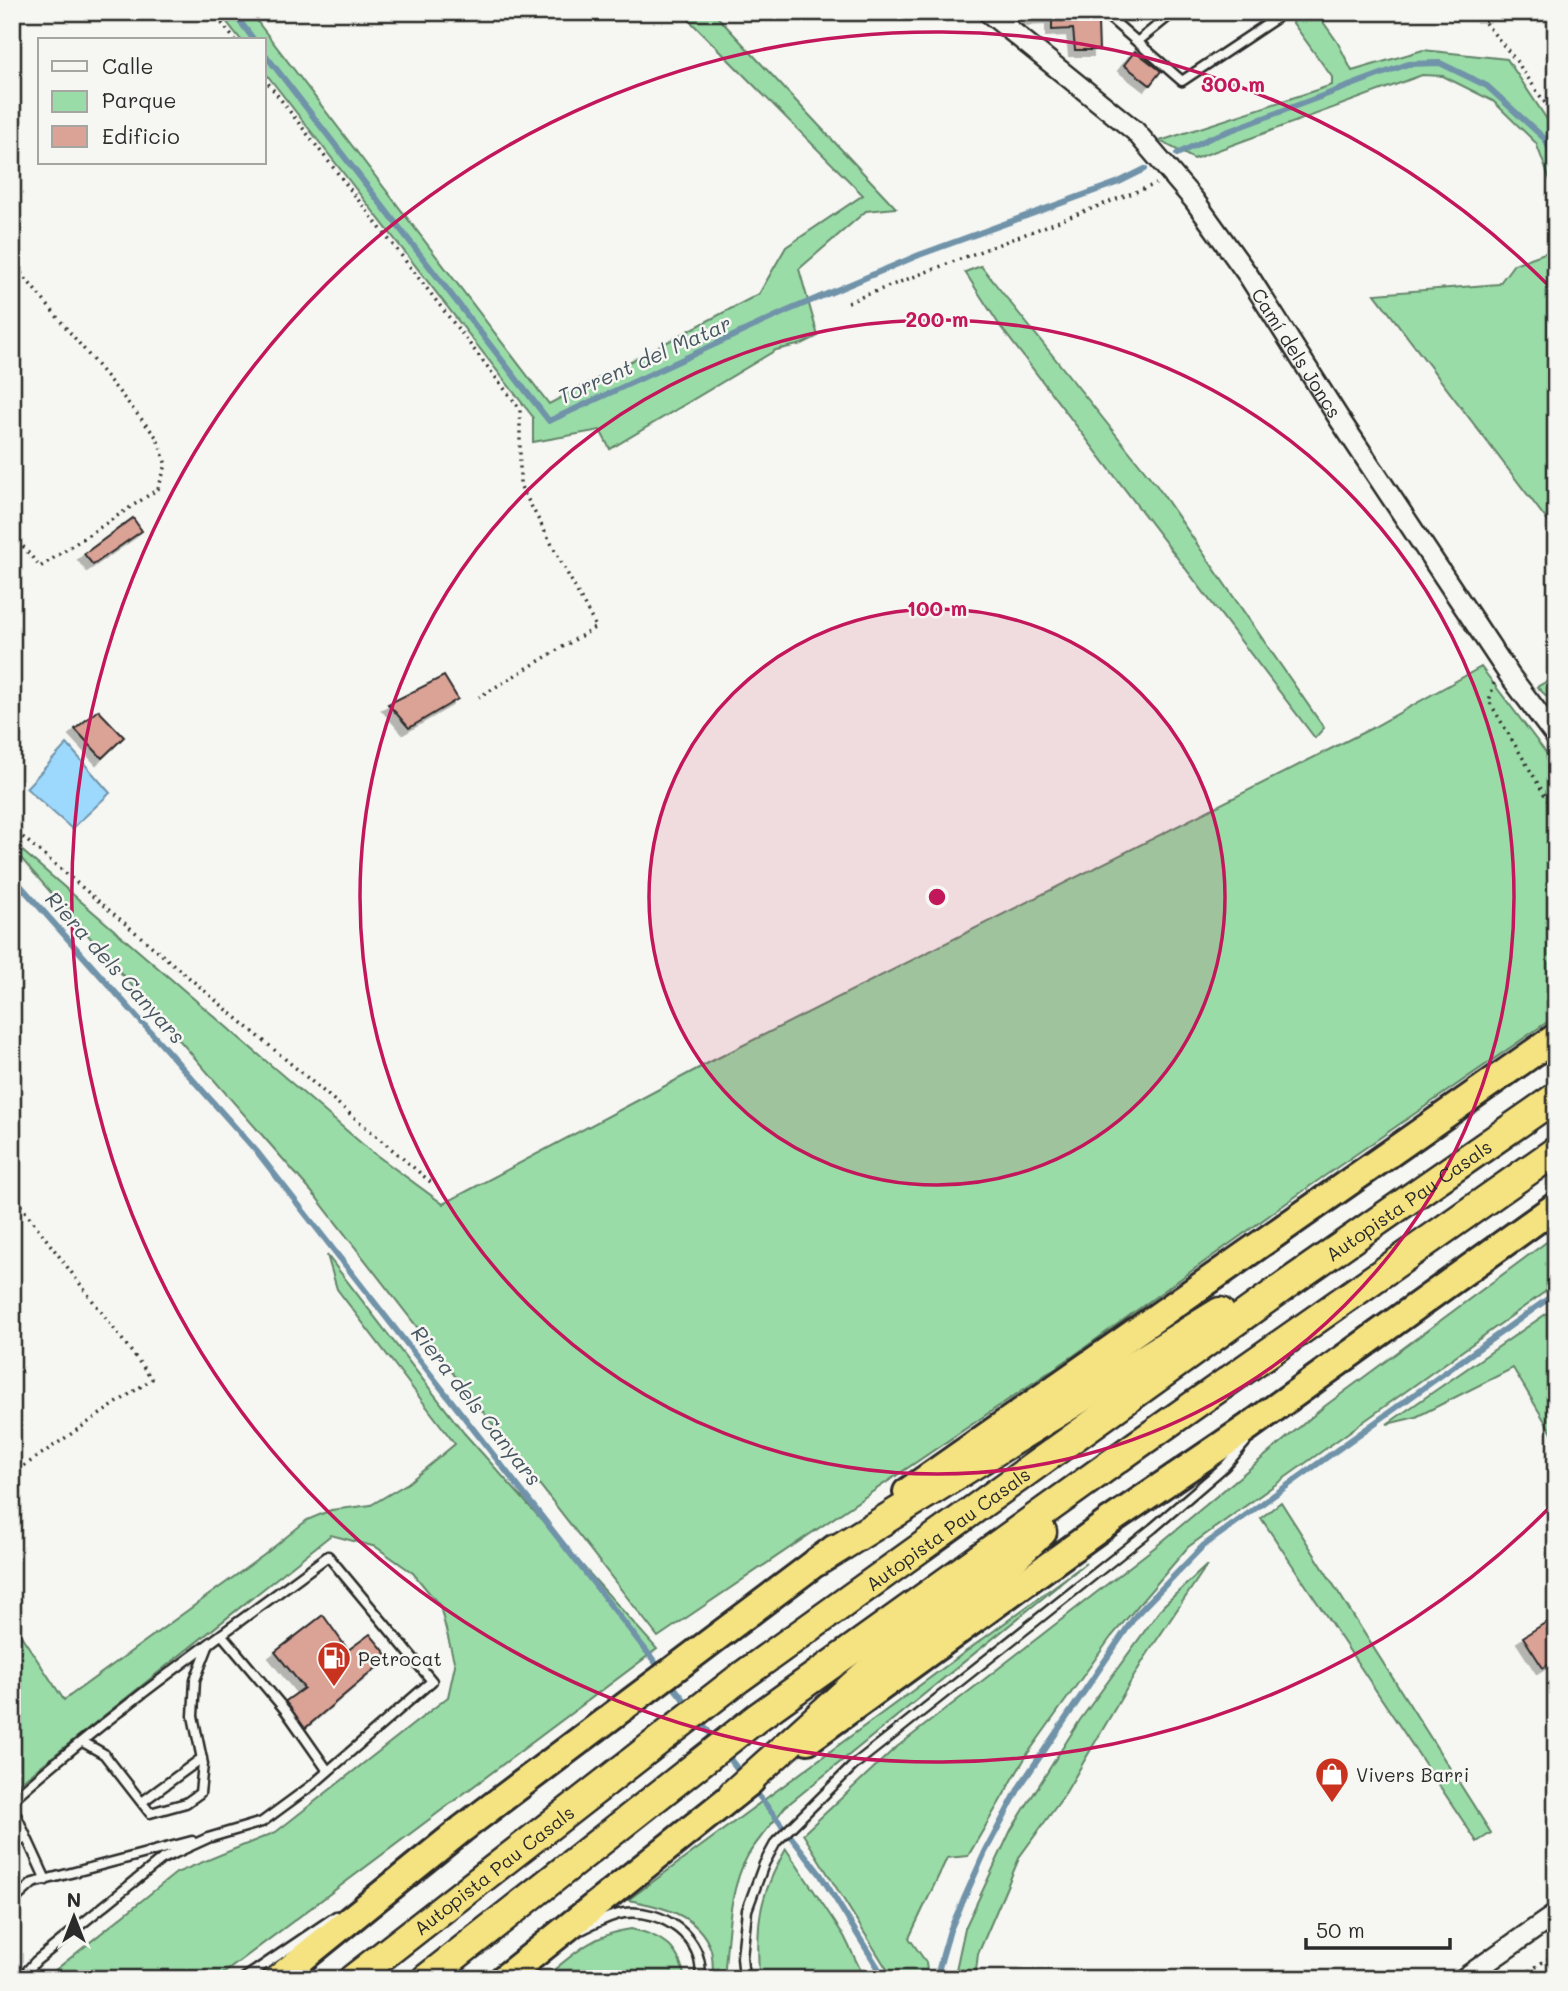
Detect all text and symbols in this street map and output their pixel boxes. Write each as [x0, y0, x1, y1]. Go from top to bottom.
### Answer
legend [38, 38, 266, 164]
text: Calle [102, 52, 154, 79]
text: 300 m [1201, 70, 1265, 97]
text: Parque [102, 86, 176, 113]
text: Edificio [102, 122, 180, 149]
street label: Camí dels Joncs [1247, 283, 1348, 422]
text: 200 m [906, 305, 968, 332]
water label: Torrent del Matar [553, 309, 735, 409]
text: 100 m [907, 594, 967, 621]
water label: Riera dels Canyars [40, 885, 192, 1049]
centre of rings [925, 885, 949, 909]
street label: Autopista Pau Casals [1320, 1133, 1496, 1266]
water label: Riera dels Canyars [406, 1319, 548, 1491]
street label: Autopista Pau Casals [860, 1461, 1035, 1596]
fuel station icon: Petrocat [315, 1639, 353, 1688]
place label: Petrocat [358, 1646, 442, 1671]
shop icon: Vivers Barri [1313, 1755, 1351, 1804]
place label: Vivers Barri [1356, 1762, 1469, 1787]
street label: Autopista Pau Casals [408, 1799, 579, 1940]
north arrow [38, 1882, 108, 1952]
text: N [67, 1887, 81, 1912]
scale bar [1306, 1907, 1449, 1951]
text: 50 m [1316, 1916, 1365, 1943]

